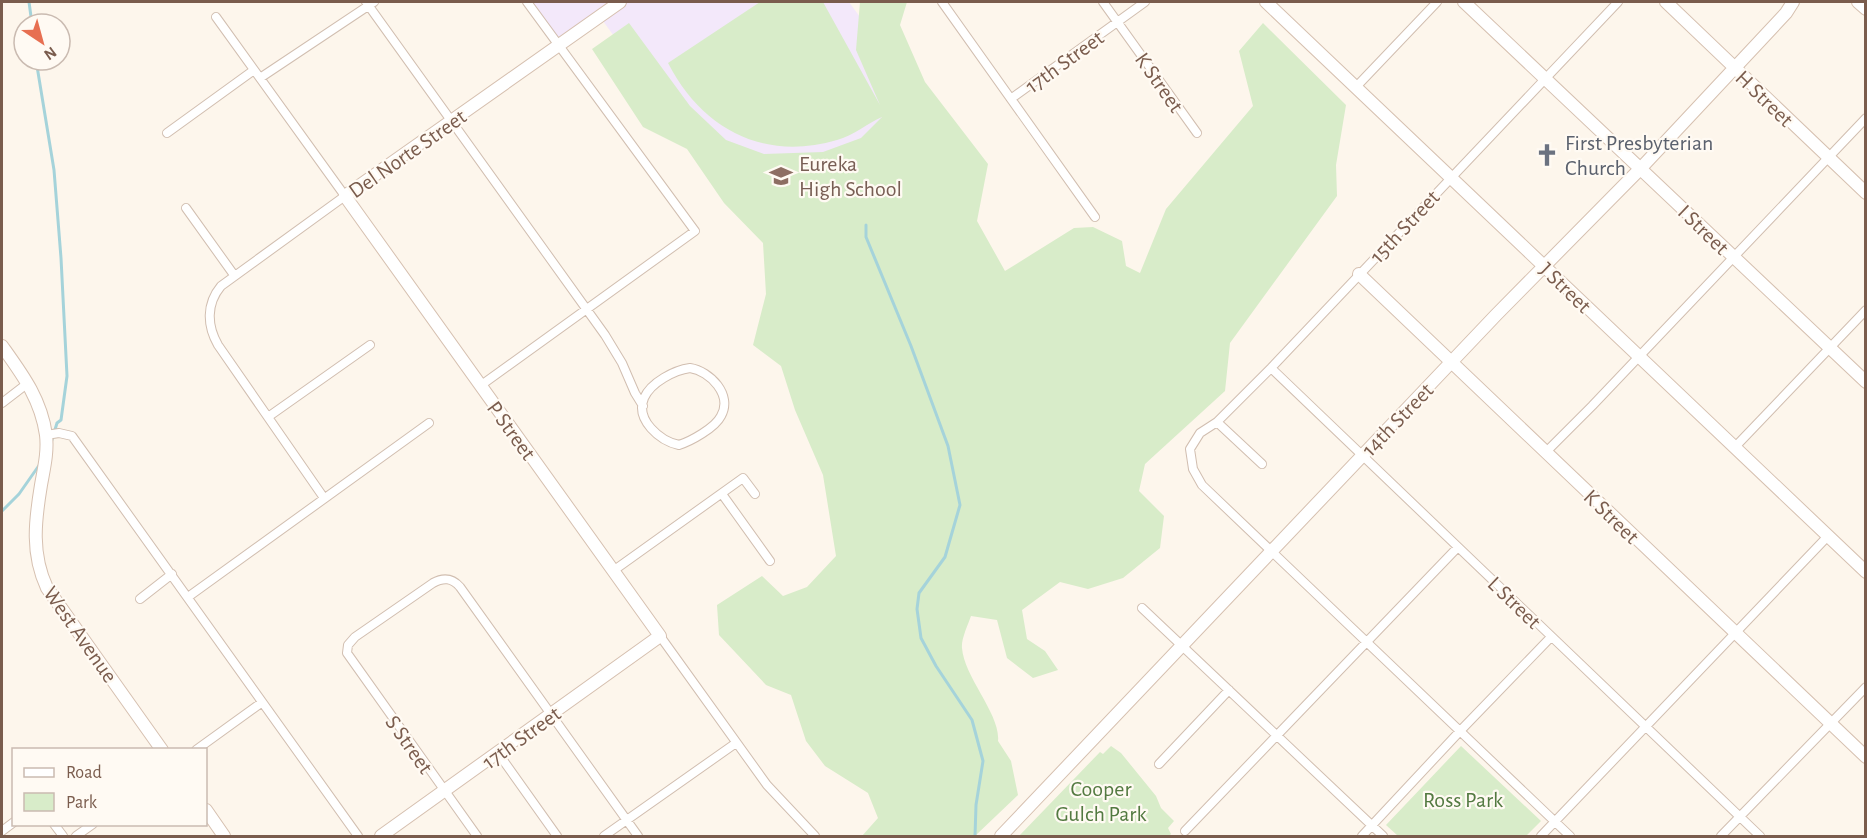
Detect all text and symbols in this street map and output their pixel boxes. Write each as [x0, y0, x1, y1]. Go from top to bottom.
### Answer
north arrow [12, 12, 72, 72]
street label: 17th Street [1021, 26, 1108, 97]
text: N [41, 44, 59, 63]
street label: K Street [1131, 49, 1188, 117]
street label: H Street [1731, 66, 1797, 131]
street label: Del Norte Street [345, 105, 470, 202]
place label: First Presbyterian Church [1565, 132, 1713, 179]
church icon: First Presbyterian Church [1534, 142, 1560, 168]
place label: Eureka High School [799, 153, 902, 200]
school or university icon: Eureka High School [768, 163, 794, 189]
street label: 15th Street [1366, 186, 1444, 267]
street label: I Street [1674, 201, 1733, 259]
street label: J Street [1535, 258, 1595, 317]
street label: 14th Street [1358, 379, 1438, 460]
street label: P Street [483, 397, 540, 464]
street label: K Street [1579, 485, 1643, 548]
street label: L Street [1483, 572, 1545, 633]
street label: West Avenue [39, 582, 121, 687]
street label: 17th Street [478, 702, 565, 773]
street label: S Street [381, 711, 437, 778]
legend [12, 748, 207, 826]
text: Road [66, 764, 102, 782]
park label: Cooper Gulch Park [1056, 778, 1146, 825]
park label: Ross Park [1423, 789, 1503, 811]
text: Park [66, 794, 98, 812]

